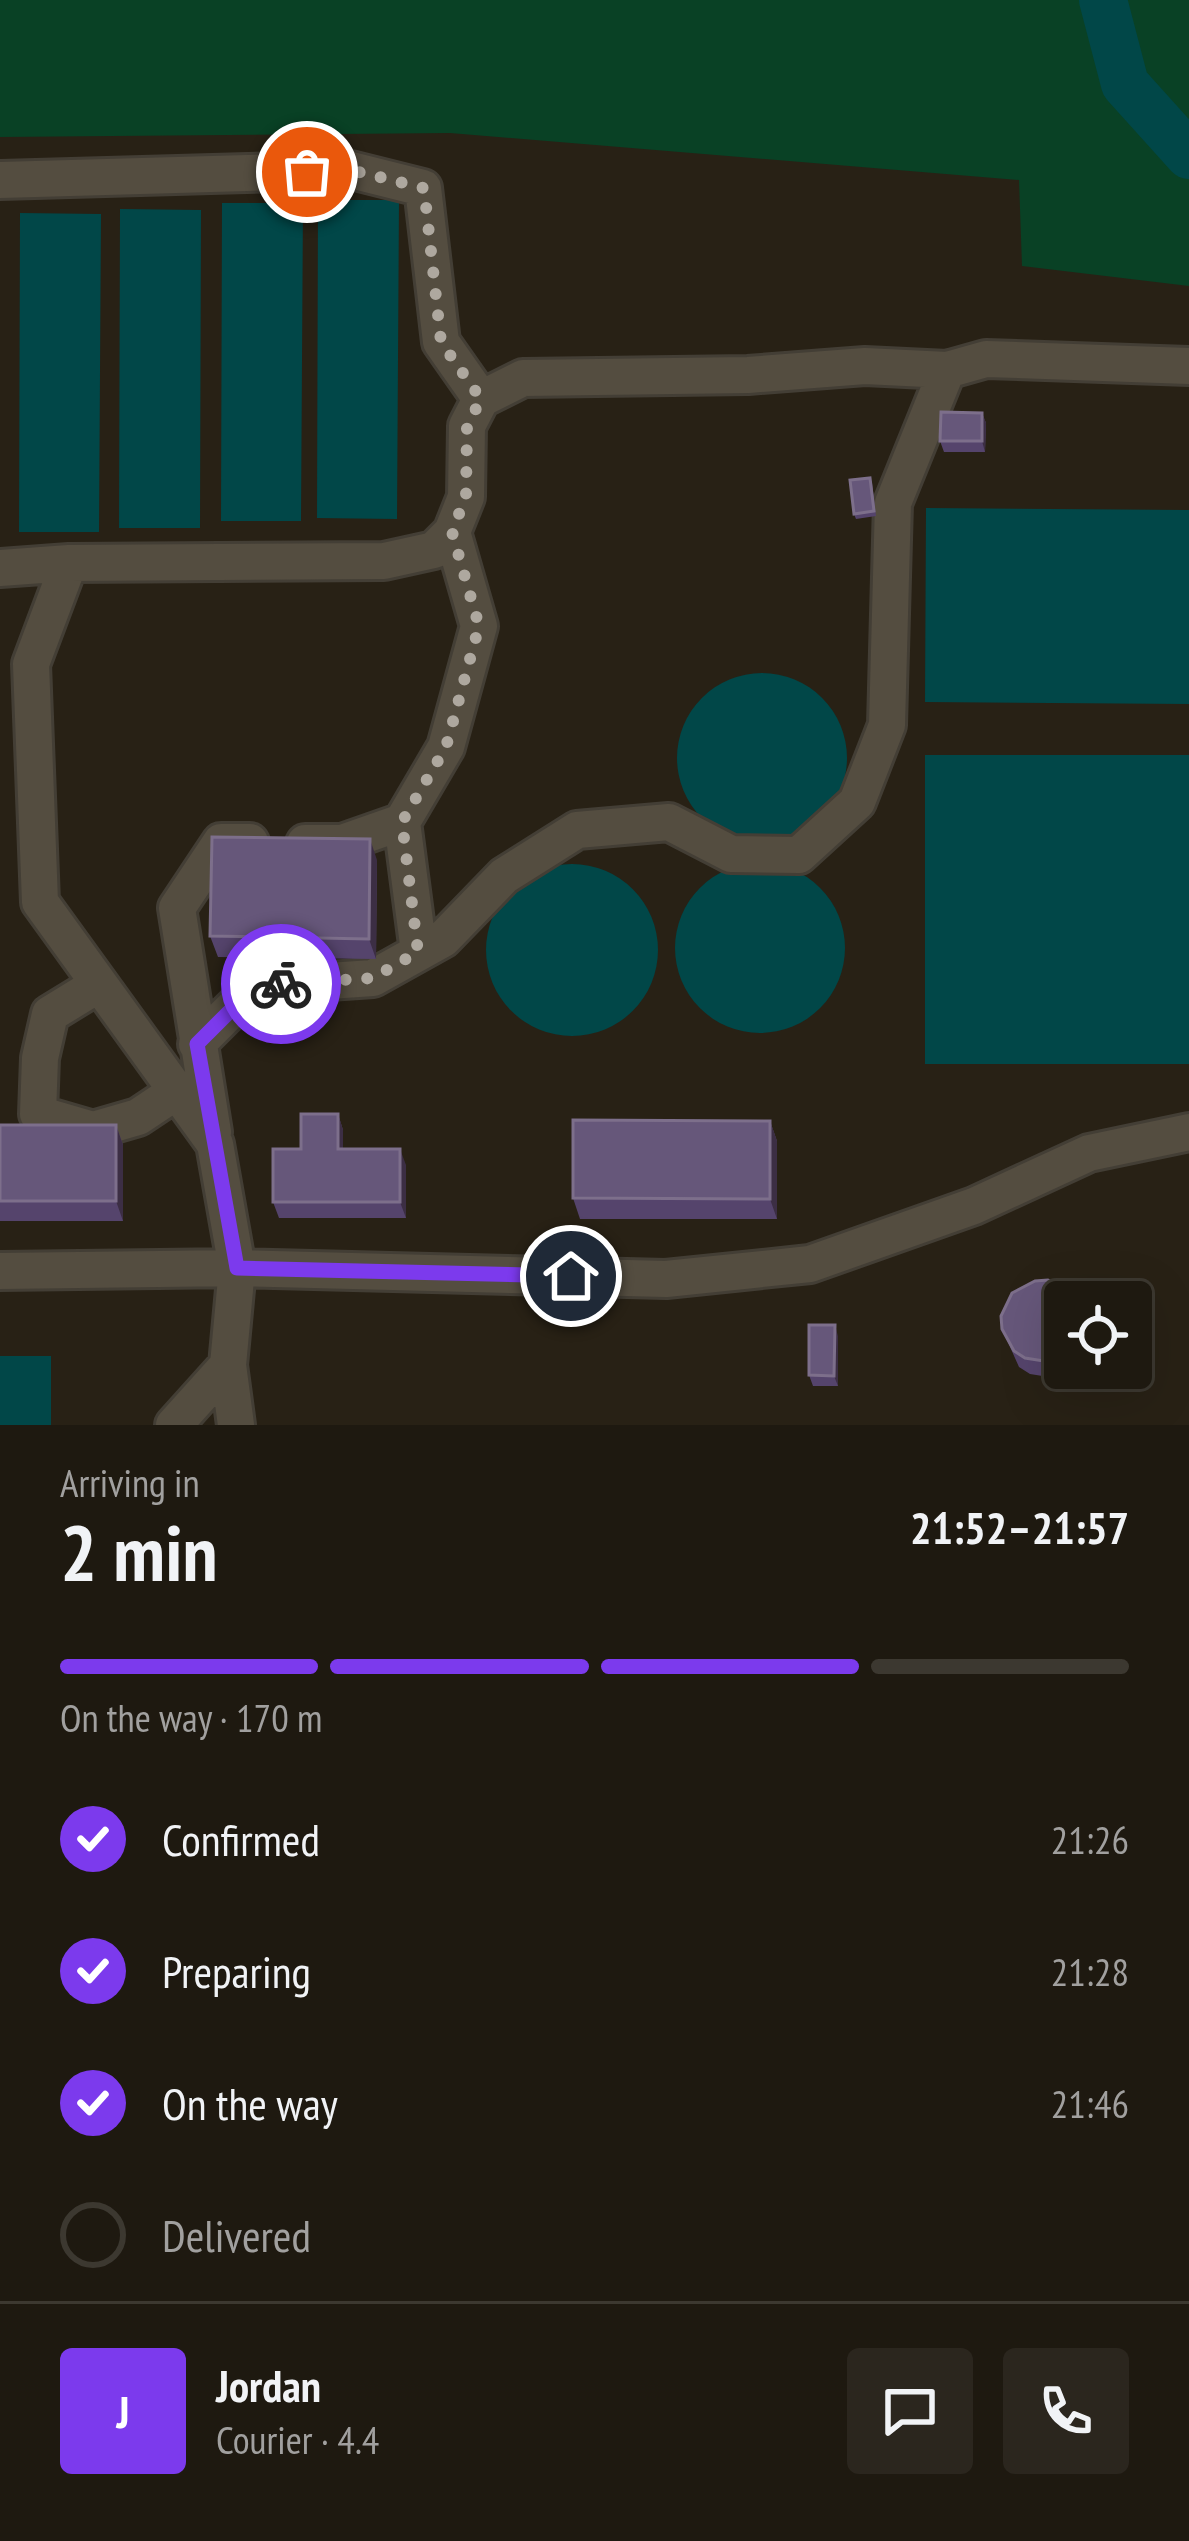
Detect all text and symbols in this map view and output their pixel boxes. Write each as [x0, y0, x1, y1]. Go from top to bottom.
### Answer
pin [256, 121, 358, 223]
icon: bag [274, 139, 340, 205]
courier [221, 924, 341, 1044]
icon: bike [248, 951, 314, 1017]
pin [520, 1225, 622, 1327]
icon: home [538, 1243, 604, 1309]
map controls [1044, 1281, 1152, 1389]
button: locate [1044, 1281, 1152, 1389]
text: Arriving in [60, 1457, 200, 1508]
text: 21:52–21:57 [910, 1498, 1129, 1556]
text: 2 min [60, 1502, 218, 1603]
text: On the way · 170 m [60, 1692, 322, 1743]
icon: check [60, 1806, 126, 1872]
text: Confirmed [162, 1810, 320, 1868]
text: 21:26 [1051, 1814, 1129, 1865]
icon: check [60, 1938, 126, 2004]
text: Preparing [162, 1942, 311, 2000]
text: 21:28 [1051, 1946, 1129, 1997]
icon: check [60, 2070, 126, 2136]
text: On the way [162, 2074, 338, 2132]
text: 21:46 [1051, 2078, 1129, 2129]
text: Delivered [162, 2206, 311, 2264]
button: chat [847, 2348, 973, 2474]
button: phone [1003, 2348, 1129, 2474]
text: Jordan [216, 2356, 321, 2414]
text: J [116, 2382, 130, 2440]
text: Courier · 4.4 [216, 2414, 379, 2465]

